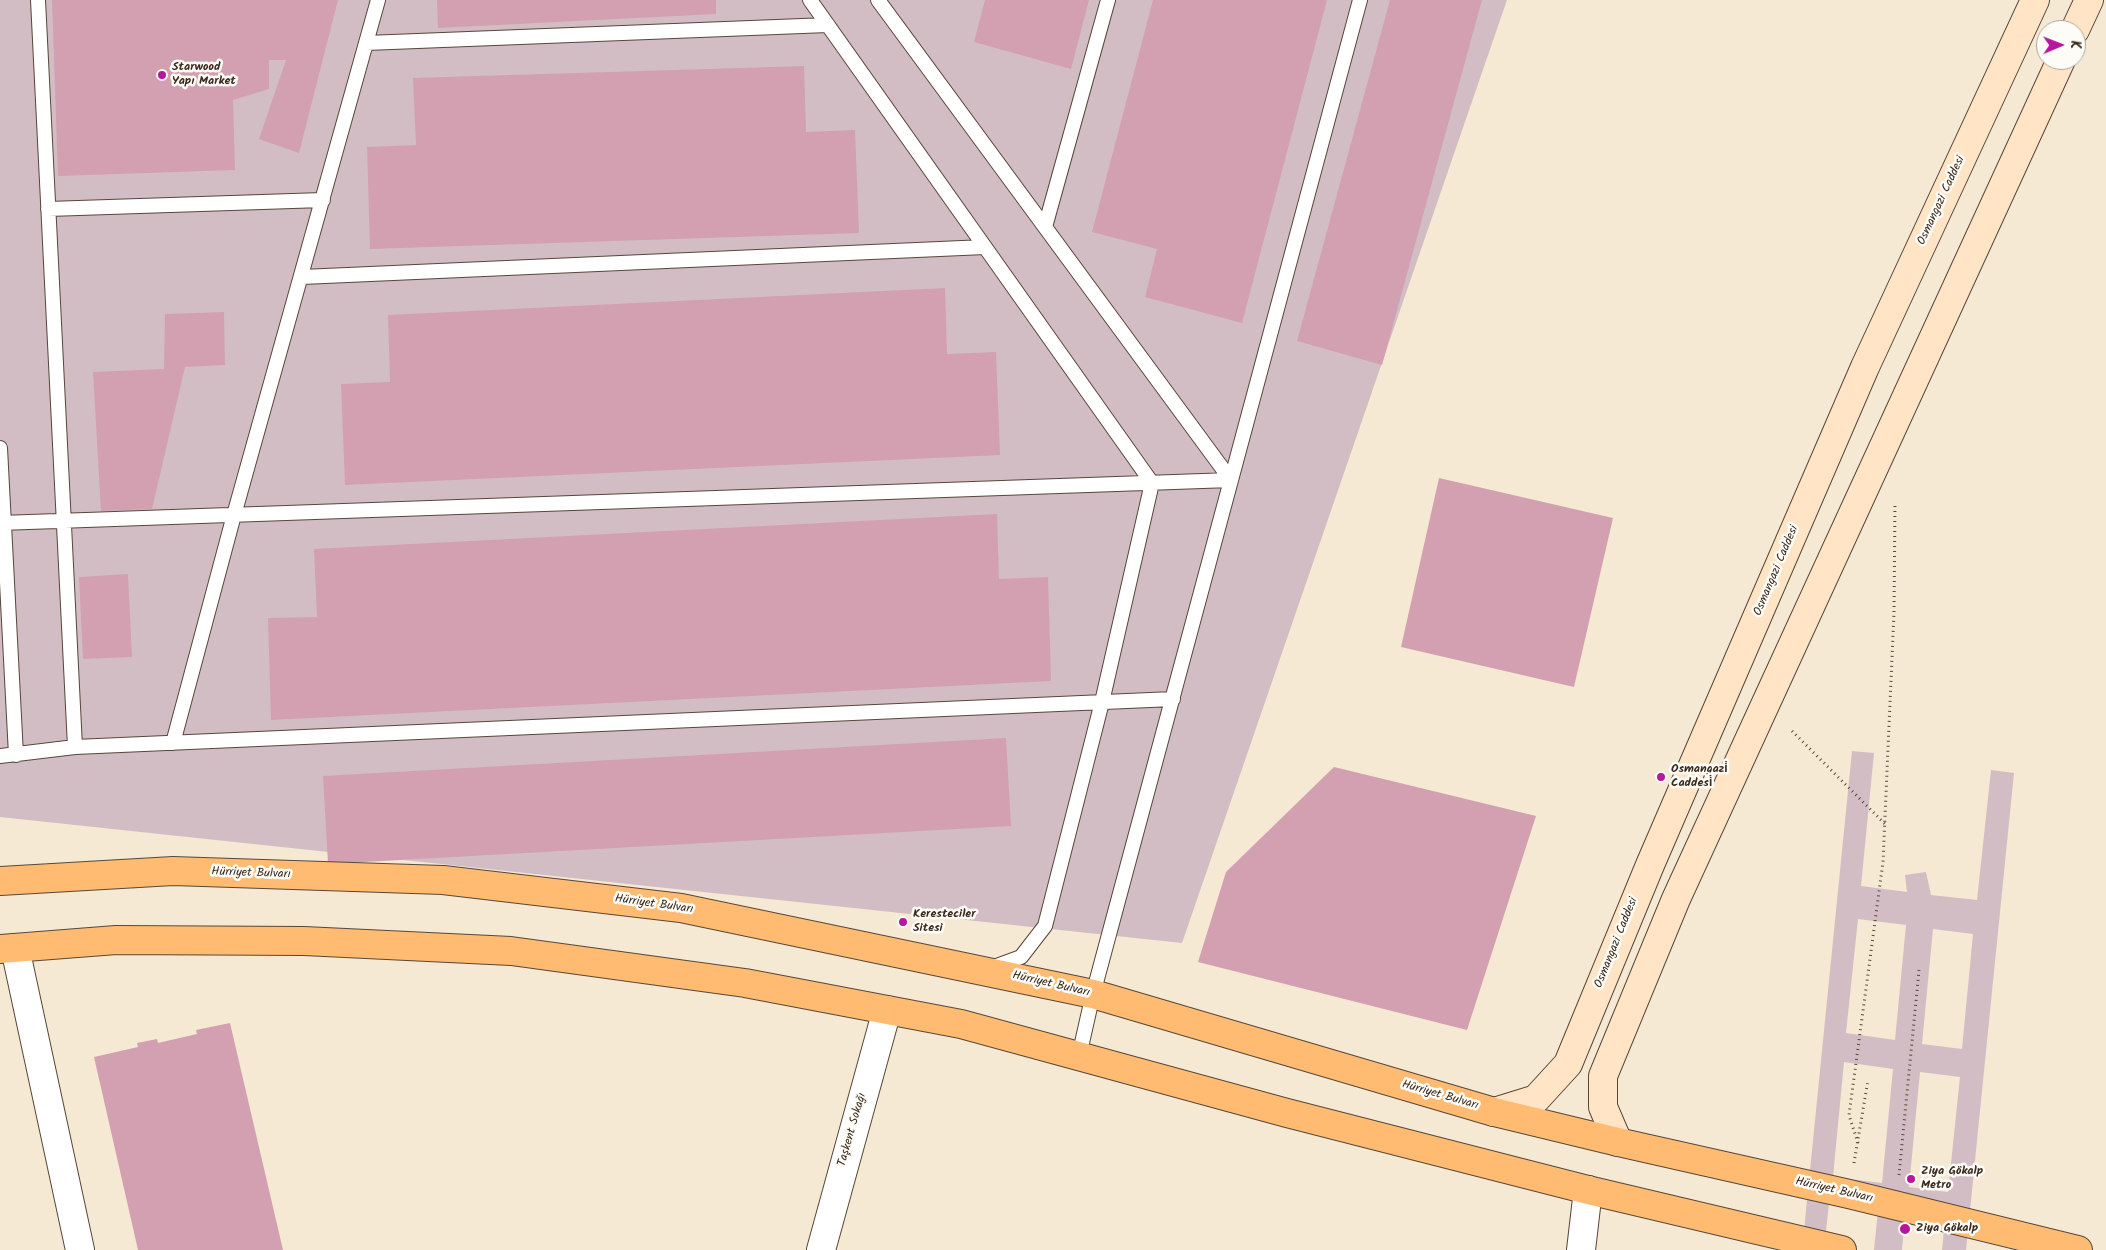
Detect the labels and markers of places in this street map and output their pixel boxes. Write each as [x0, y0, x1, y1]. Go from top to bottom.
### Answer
place label: Starwood Yapı Market [172, 61, 236, 89]
marker: Starwood Yapı Market [156, 69, 168, 81]
place label: Osmangazi̇ Caddesi̇ [1671, 763, 1728, 791]
marker: Osmangazi̇ Caddesi̇ [1655, 771, 1667, 783]
place label: Keresteciler Sitesi [913, 908, 976, 936]
marker: Keresteciler Sitesi [897, 916, 909, 928]
place label: Ziya Gökalp Metro [1921, 1165, 1983, 1193]
marker: Ziya Gökalp Metro [1905, 1173, 1917, 1185]
marker: Ziya Gökalp [1898, 1222, 1912, 1236]
place label: Ziya Gökalp [1916, 1222, 1978, 1236]

